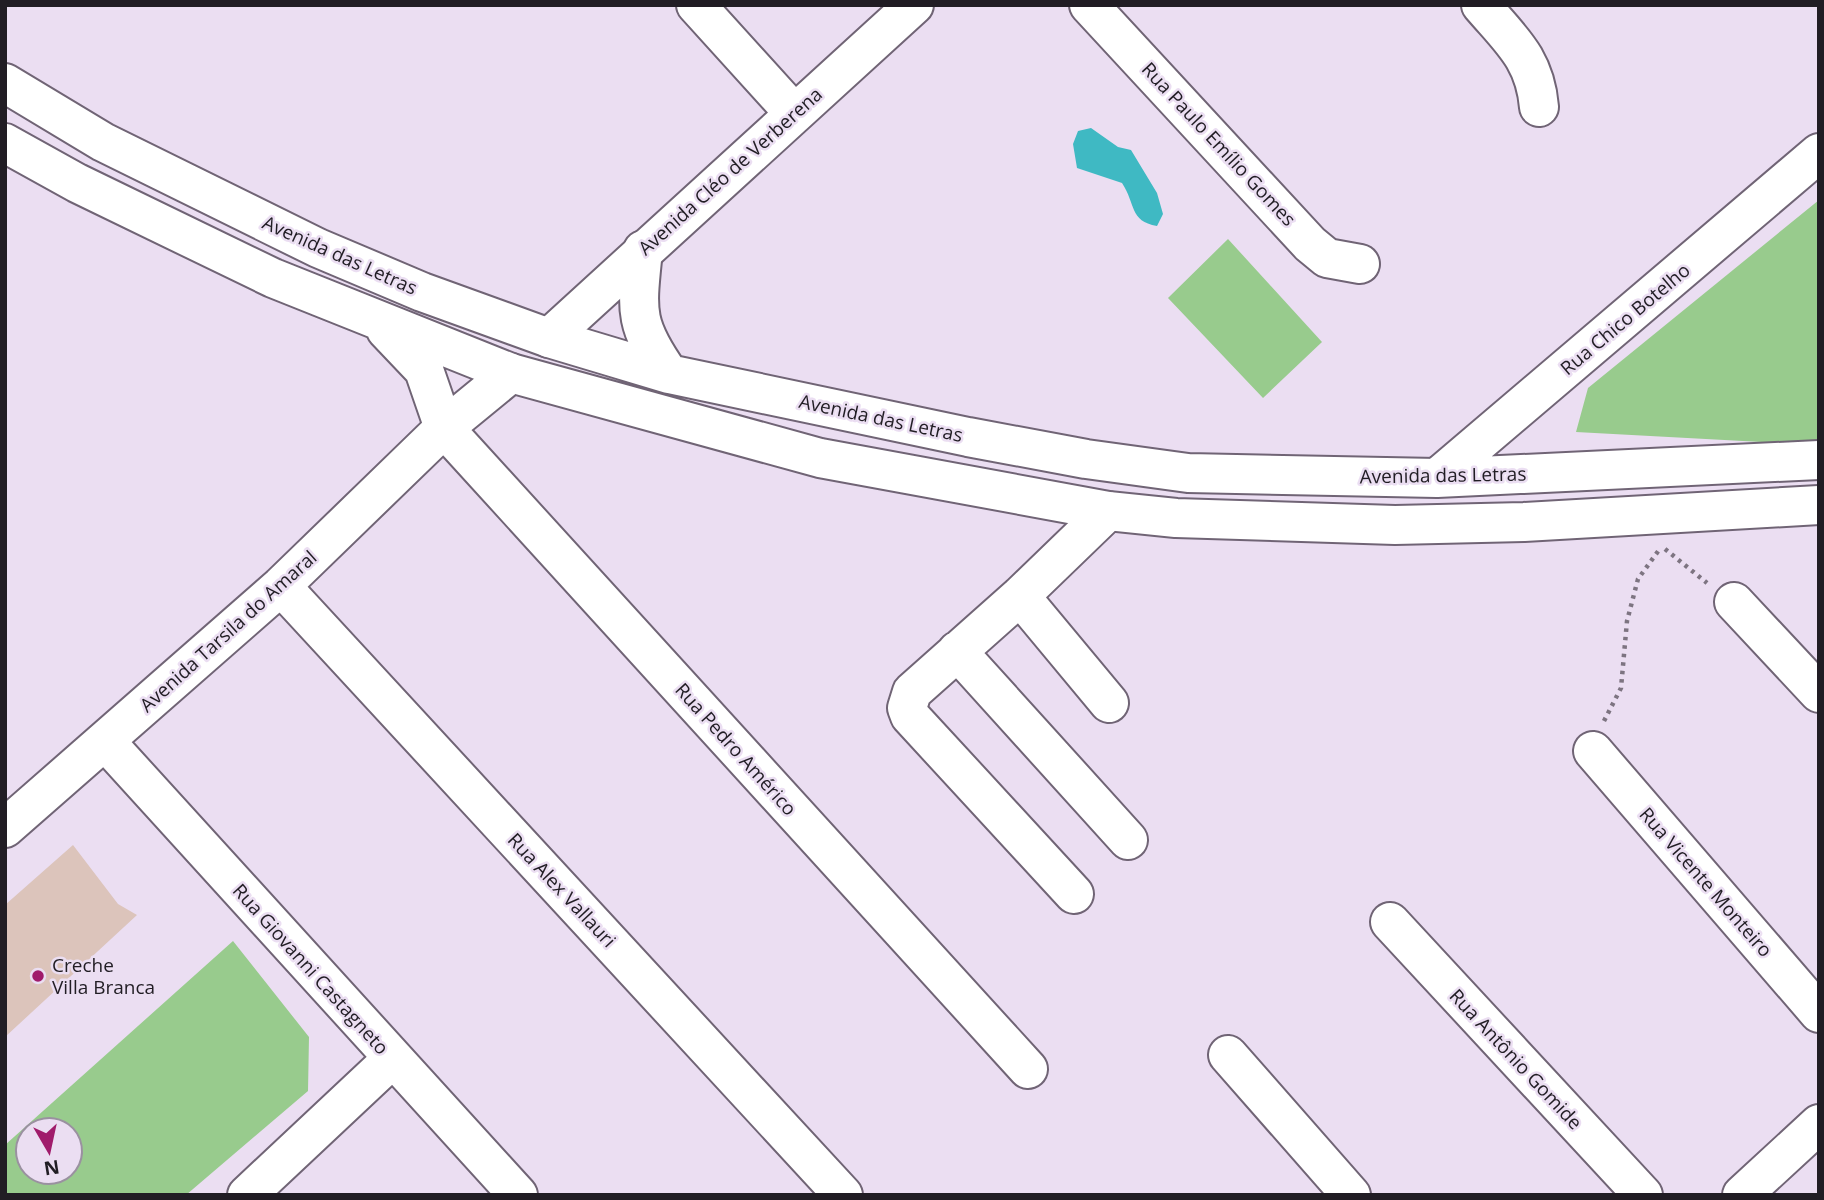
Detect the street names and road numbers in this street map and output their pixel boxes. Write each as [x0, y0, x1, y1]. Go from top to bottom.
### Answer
street label: Rua Paulo Emílio Gomes [1136, 56, 1302, 232]
street label: Avenida Cléo de Verberena [632, 81, 828, 261]
street label: Avenida das Letras [259, 209, 421, 301]
street label: Rua Chico Botelho [1555, 257, 1695, 381]
street label: Avenida das Letras [797, 388, 965, 448]
street label: Avenida das Letras [1359, 461, 1527, 489]
street label: Avenida Tarsila do Amaral [134, 544, 322, 718]
street label: Rua Pedro Américo [669, 677, 803, 821]
street label: Rua Vicente Monteiro [1634, 802, 1778, 962]
street label: Rua Alex Vallauri [502, 827, 622, 953]
street label: Rua Giovanni Castagneto [227, 878, 395, 1060]
street label: Rua Antônio Gomide [1444, 983, 1588, 1135]

